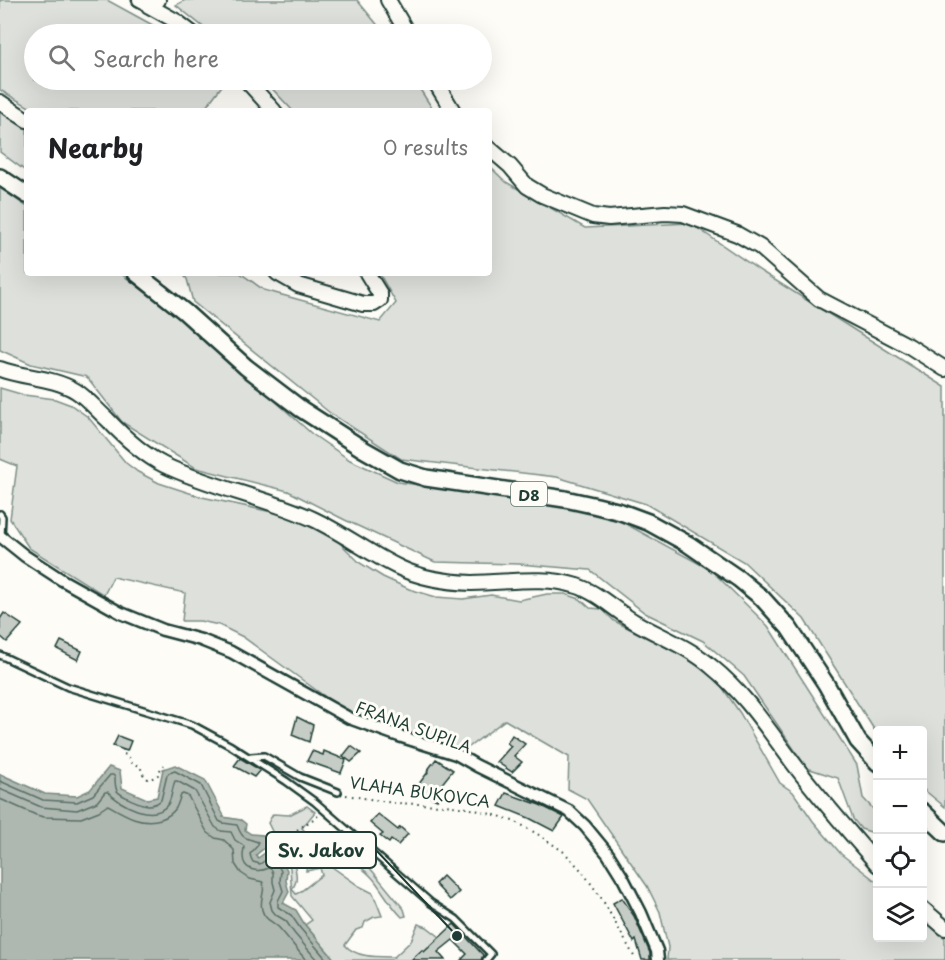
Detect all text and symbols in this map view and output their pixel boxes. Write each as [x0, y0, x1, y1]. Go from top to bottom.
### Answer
search box [24, 24, 492, 90]
icon: search [45, 41, 78, 74]
text: Search here [93, 41, 219, 74]
text: Nearby [48, 128, 143, 167]
text: 0 results [383, 132, 468, 162]
road number: D8 [511, 482, 547, 506]
street label: FRANA SUPILA [353, 694, 476, 758]
map controls [873, 726, 927, 942]
button: + [873, 726, 927, 780]
street label: VLAHA BUKOVCA [348, 769, 492, 813]
button: − [873, 780, 927, 834]
callout: Sv. Jakov [266, 832, 376, 868]
button: locate [873, 834, 927, 888]
text: Sv. Jakov [278, 836, 365, 863]
button: layers [873, 888, 927, 942]

